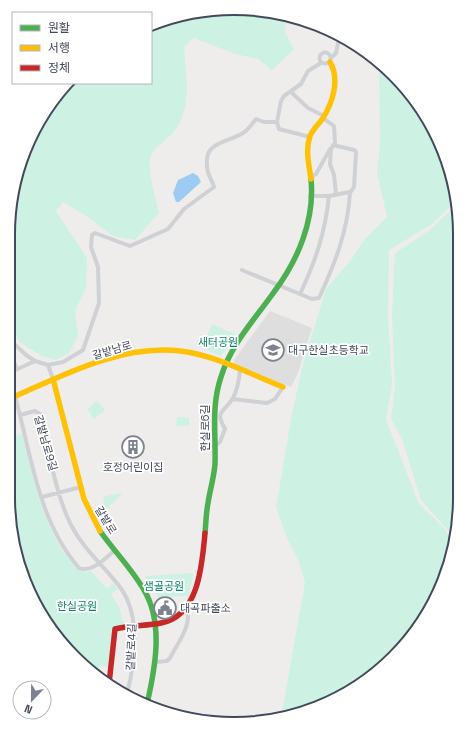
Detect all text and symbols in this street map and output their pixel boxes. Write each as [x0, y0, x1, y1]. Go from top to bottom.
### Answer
legend [12, 12, 152, 84]
text: 원활 [48, 20, 70, 36]
text: 서행 [48, 40, 70, 56]
text: 정체 [48, 60, 70, 76]
park label: 새터공원 [198, 335, 238, 349]
school or university icon: 대구한실초등학교 [260, 337, 286, 363]
street label: 갈밭남로 [91, 338, 133, 362]
place label: 대구한실초등학교 [288, 343, 369, 357]
street label: 한실로6길 [198, 404, 212, 452]
street label: 갈밭남로9길 [31, 414, 61, 472]
building icon: 호정어린이집 [120, 434, 146, 460]
place label: 호정어린이집 [103, 460, 163, 474]
street label: 갈밭로 [92, 503, 120, 537]
park label: 샘골공원 [144, 579, 184, 593]
public building icon: 대곡파출소 [152, 595, 178, 621]
park label: 한실공원 [57, 599, 97, 613]
place label: 대곡파출소 [180, 601, 231, 615]
street label: 갈밭로4길 [123, 623, 139, 671]
north arrow [12, 680, 52, 720]
text: N [22, 701, 34, 717]

